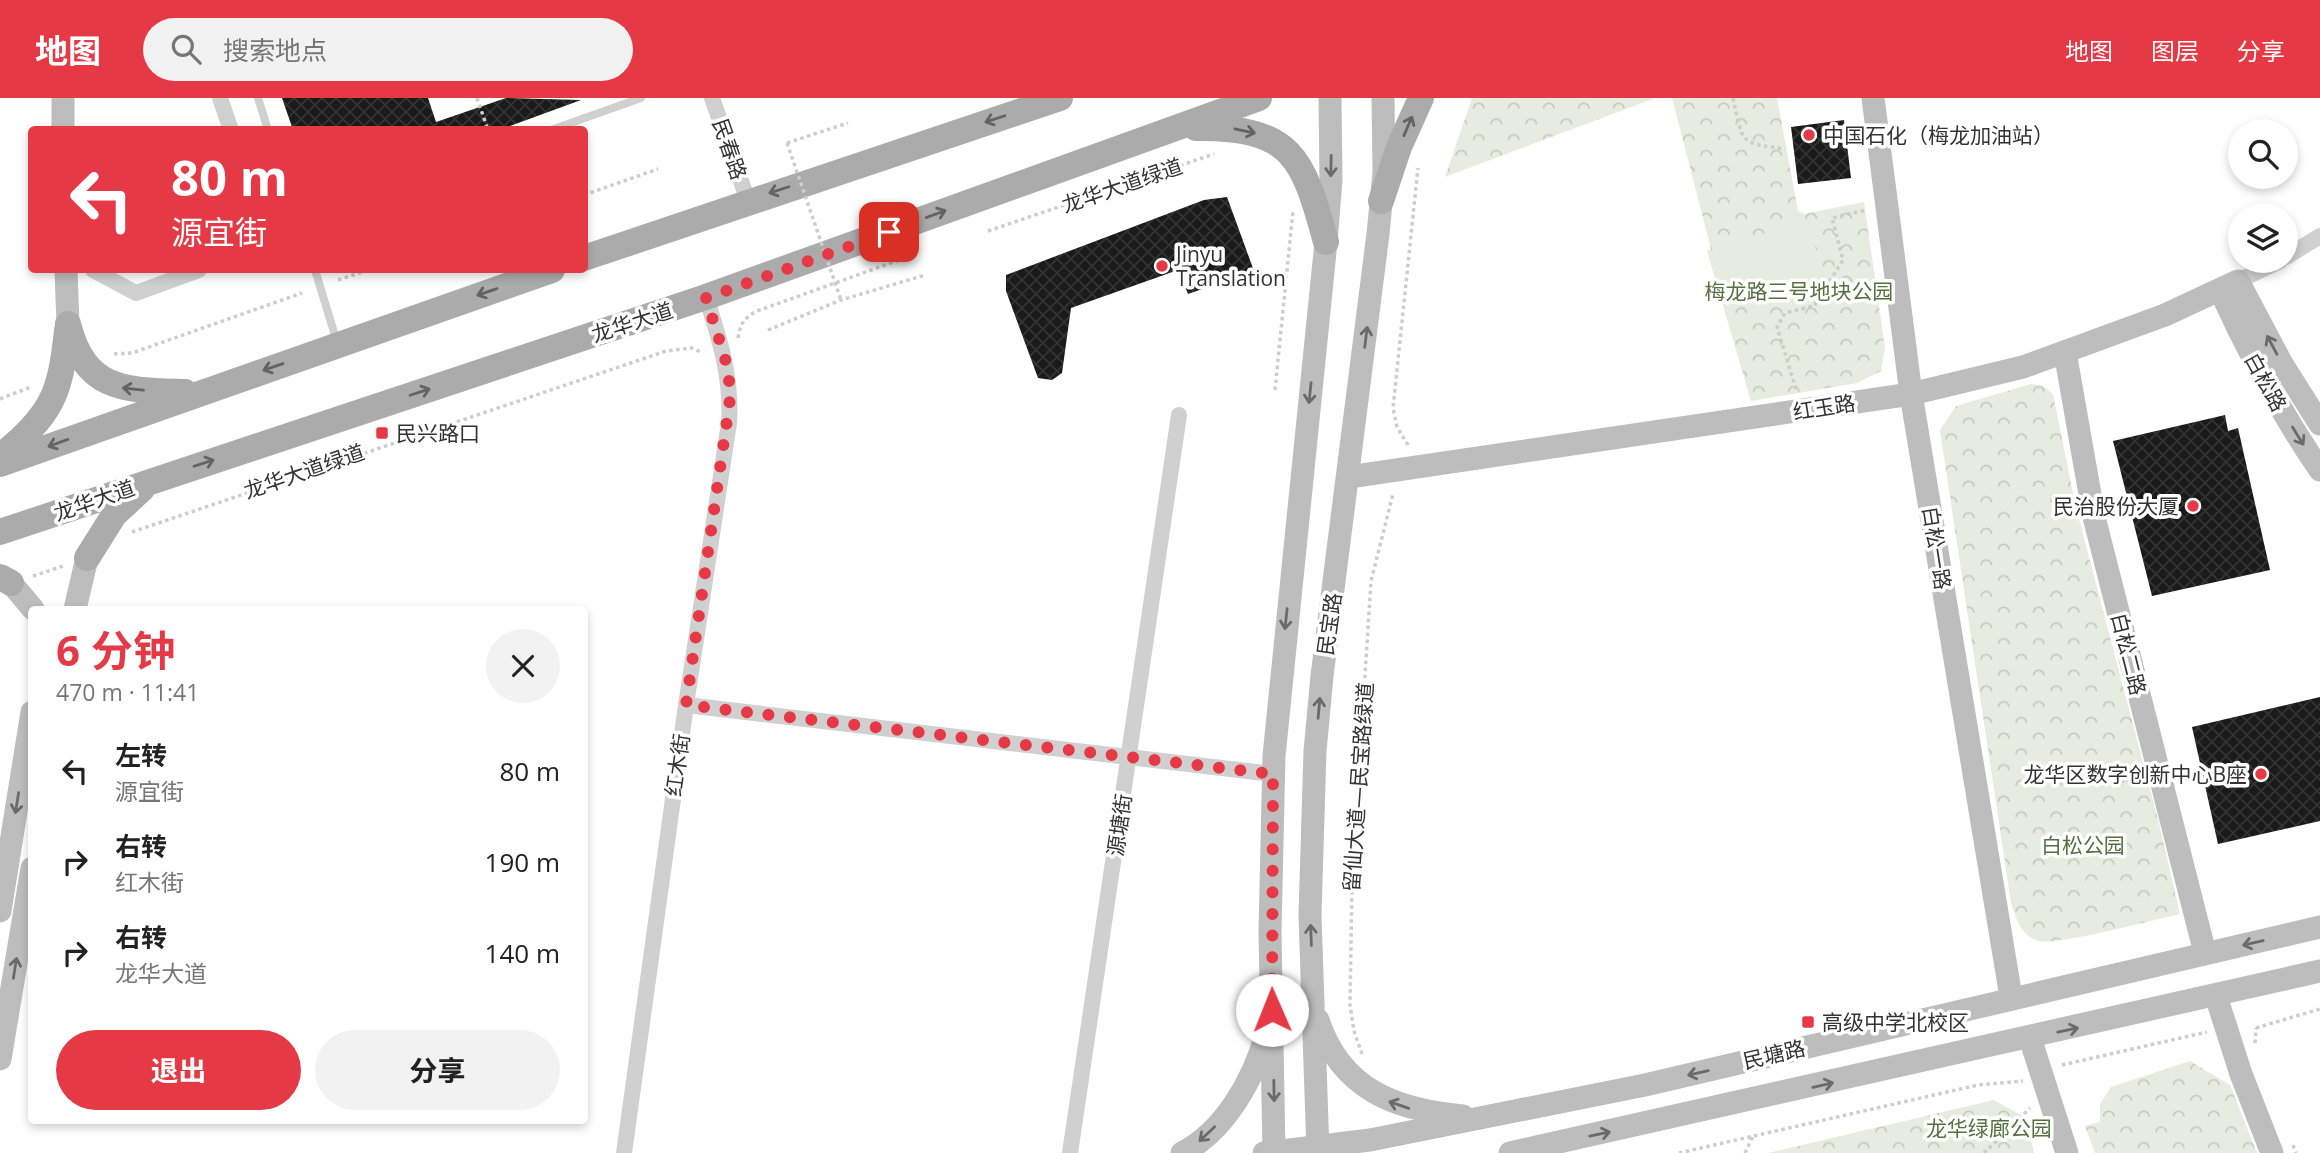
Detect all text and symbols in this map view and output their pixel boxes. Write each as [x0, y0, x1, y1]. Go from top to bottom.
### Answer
search box [143, 18, 633, 81]
text: 地图 [35, 28, 101, 73]
icon: search [167, 30, 205, 68]
text: 搜索地点 [223, 32, 327, 68]
text: 地图 [2065, 34, 2113, 67]
text: 图层 [2151, 34, 2199, 67]
text: 分享 [2237, 34, 2285, 67]
one-way arrow [984, 114, 1006, 127]
street label: 民春路 [707, 115, 753, 183]
one-way arrow [1402, 116, 1415, 137]
map controls [2228, 119, 2298, 273]
button: search [2228, 119, 2298, 189]
place label: 中国石化（梅龙加油站） [1823, 121, 2054, 149]
one-way arrow [1233, 125, 1256, 138]
marker: 中国石化（梅龙加油站） [1801, 127, 1817, 143]
text: 80 m [171, 144, 288, 210]
street label: 龙华大道绿道 [1058, 151, 1186, 219]
icon: left [56, 154, 147, 245]
one-way arrow [1324, 154, 1338, 177]
one-way arrow [768, 185, 790, 198]
pin [859, 202, 919, 262]
button: layers [2228, 203, 2298, 273]
one-way arrow [925, 207, 947, 220]
text: 源宜街 [171, 210, 267, 253]
icon: arrive [870, 213, 908, 251]
place label: Jinyu Translation [1174, 240, 1286, 292]
marker: Jinyu Translation [1154, 258, 1170, 274]
park label: 梅龙路三号地块公园 [1705, 277, 1894, 305]
one-way arrow [477, 287, 499, 299]
street label: 龙华大道 [588, 296, 676, 348]
one-way arrow [1360, 326, 1373, 349]
one-way arrow [2264, 335, 2278, 356]
street label: 白松路 [2238, 348, 2294, 416]
one-way arrow [262, 362, 284, 374]
one-way arrow [1303, 381, 1316, 403]
one-way arrow [122, 383, 145, 396]
one-way arrow [409, 384, 431, 397]
street label: 红玉路 [1791, 388, 1857, 426]
place label: 民兴路口 [396, 419, 480, 447]
marker: 民兴路口 [374, 425, 390, 441]
one-way arrow [2291, 426, 2305, 446]
street label: 龙华大道绿道 [240, 437, 368, 505]
one-way arrow [48, 438, 70, 450]
one-way arrow [193, 456, 215, 469]
street label: 龙华大道 [50, 473, 138, 527]
place label: 民治股份大厦 [2053, 492, 2179, 520]
marker: 民治股份大厦 [2185, 498, 2201, 514]
street label: 白松一路 [1917, 504, 1957, 592]
street label: 民宝路 [1311, 591, 1347, 657]
one-way arrow [1279, 607, 1292, 630]
street label: 白松二路 [2105, 610, 2153, 698]
text: 6 分钟 [56, 621, 175, 678]
button: close [486, 629, 560, 703]
text: 470 m · 11:41 [56, 676, 199, 708]
street label: 留仙大道—民宝路绿道 [1337, 681, 1379, 893]
one-way arrow [1313, 697, 1326, 720]
street label: 红木街 [659, 732, 695, 798]
text: 左转 [115, 737, 167, 773]
icon: left [56, 752, 94, 790]
text: 80 m [499, 753, 560, 789]
place label: 龙华区数字创新中心B座 [2023, 760, 2247, 788]
marker: 龙华区数字创新中心B座 [2253, 766, 2269, 782]
text: 源宜街 [115, 775, 184, 807]
one-way arrow [10, 791, 23, 814]
street label: 源塘街 [1101, 792, 1137, 858]
text: 右转 [115, 828, 167, 864]
park label: 白松公园 [2041, 831, 2125, 859]
icon: right [56, 843, 94, 881]
text: 190 m [485, 844, 560, 880]
text: 红木街 [115, 866, 184, 898]
text: 右转 [115, 919, 167, 955]
one-way arrow [1304, 924, 1318, 947]
icon: right [56, 934, 94, 972]
text: 140 m [485, 935, 560, 971]
one-way arrow [2242, 936, 2265, 950]
one-way arrow [9, 957, 22, 980]
text: 龙华大道 [115, 957, 207, 989]
position arrow [1235, 973, 1309, 1047]
place label: 高级中学北校区 [1822, 1008, 1969, 1036]
marker: 高级中学北校区 [1800, 1014, 1816, 1030]
one-way arrow [2056, 1022, 2079, 1036]
button: 退出 [56, 1030, 301, 1110]
button: 分享 [315, 1030, 560, 1110]
street label: 民塘路 [1740, 1033, 1808, 1075]
one-way arrow [1687, 1066, 1710, 1080]
one-way arrow [1811, 1077, 1833, 1090]
one-way arrow [1267, 1079, 1281, 1102]
one-way arrow [1389, 1097, 1411, 1110]
park label: 龙华绿廊公园 [1926, 1114, 2052, 1142]
one-way arrow [1199, 1125, 1216, 1142]
one-way arrow [1588, 1126, 1611, 1140]

